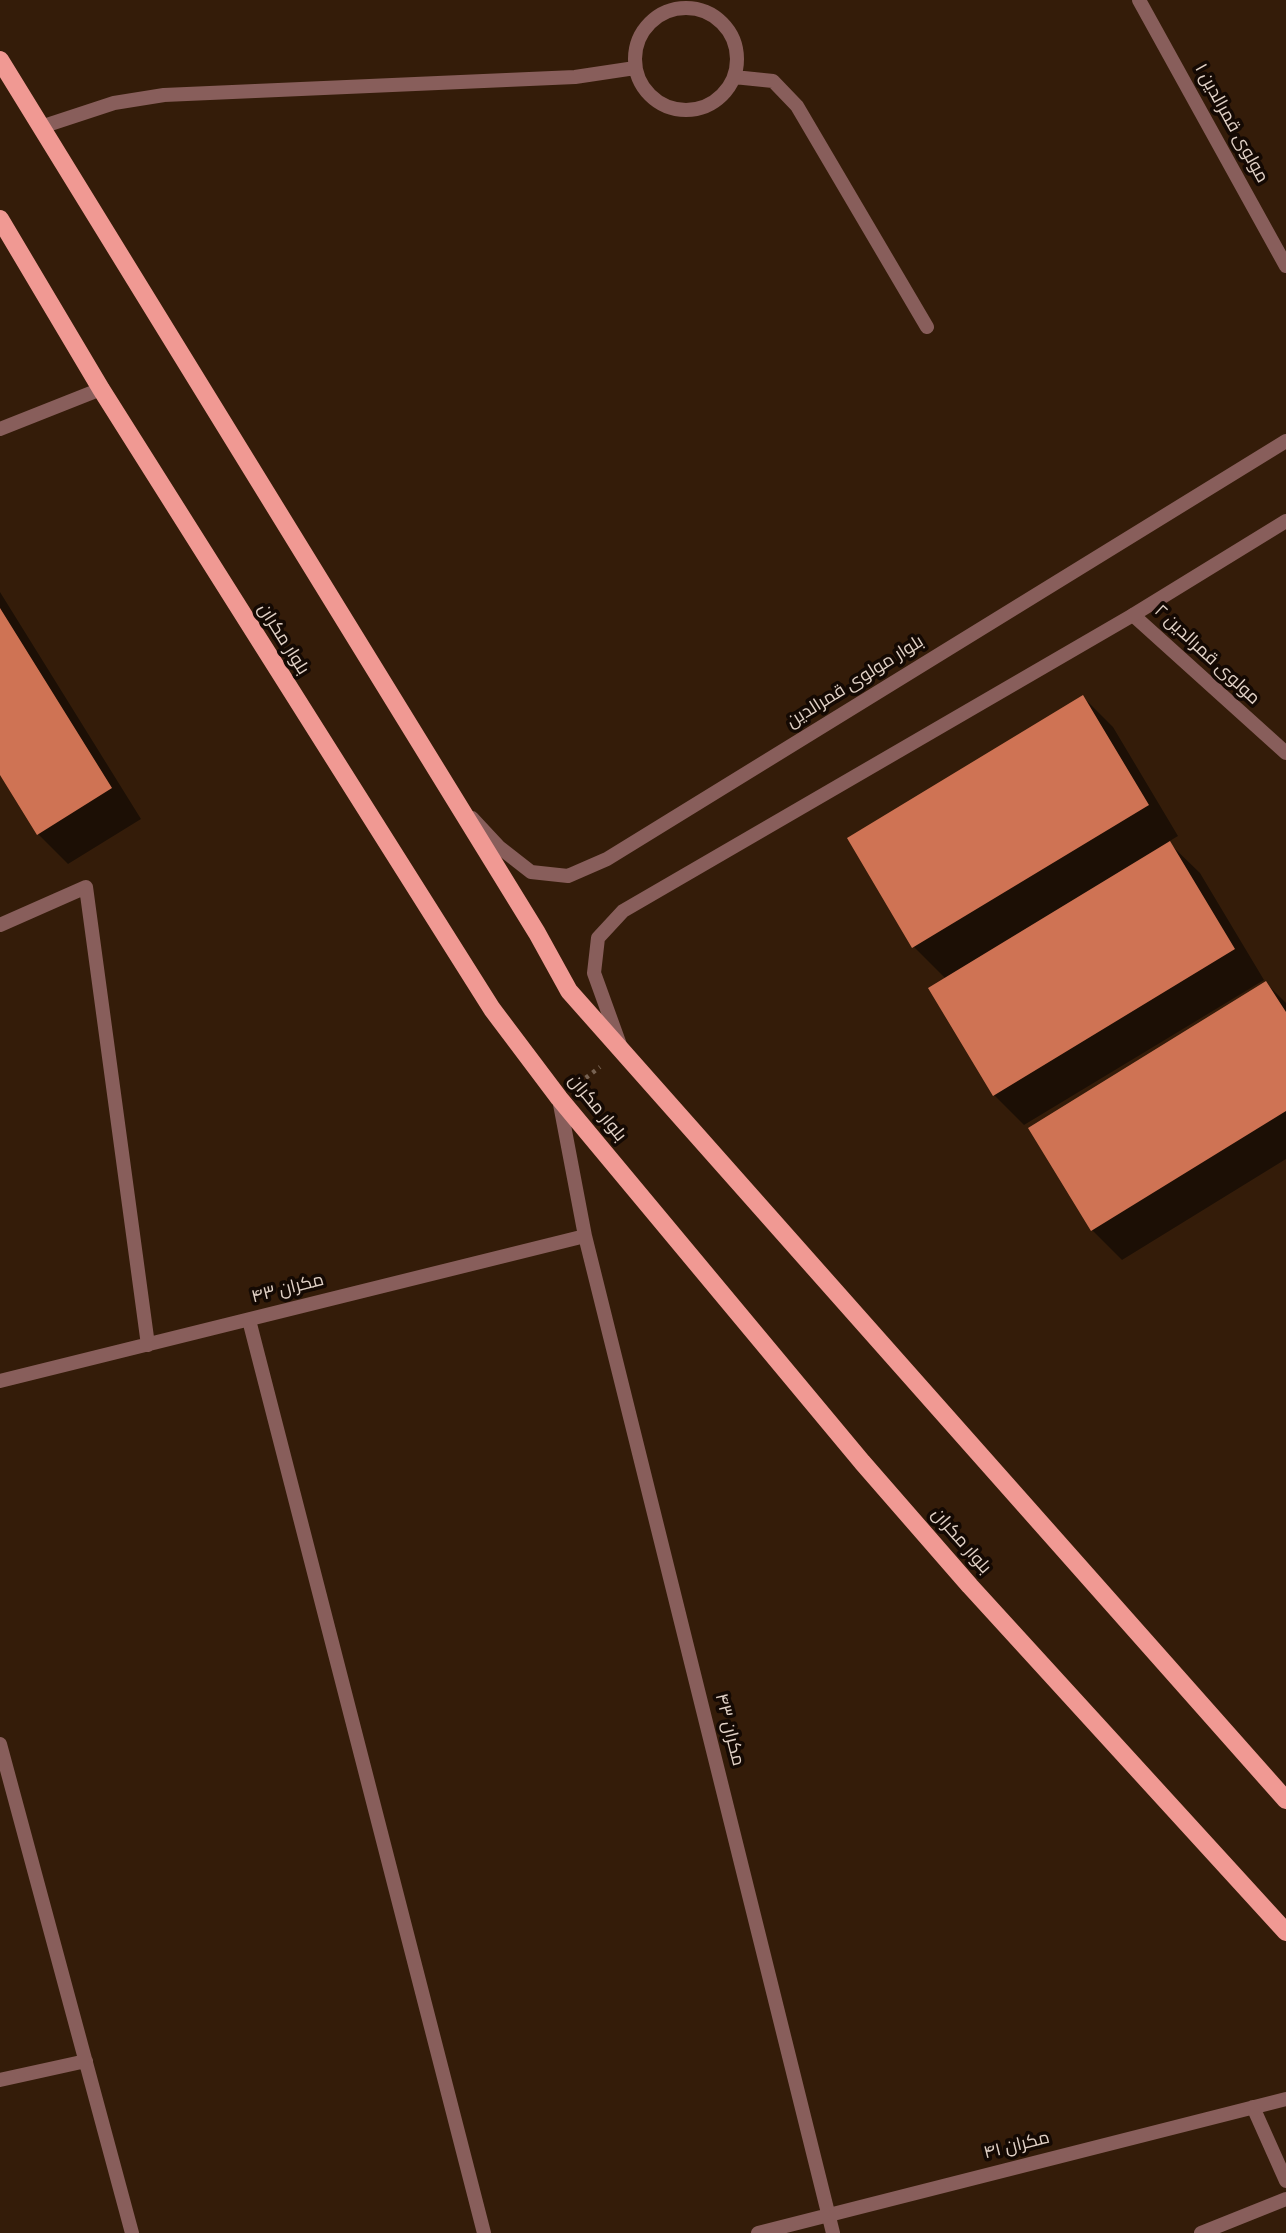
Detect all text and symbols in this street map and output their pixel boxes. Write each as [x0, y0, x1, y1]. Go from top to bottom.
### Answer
street label: مولوی قمرالدین ۱ [1188, 61, 1272, 187]
street label: بلوار مکران [252, 600, 312, 680]
street label: مولوی قمرالدین ۲ [1149, 601, 1263, 711]
street label: بلوار مولوی قمرالدین [783, 632, 929, 734]
street label: بلوار مکران [562, 1071, 630, 1147]
street label: مکران ۴۳ [249, 1271, 327, 1309]
street label: بلوار مکران [926, 1505, 994, 1579]
street label: مکران ۴۳ [709, 1691, 747, 1769]
street label: مکران ۴۱ [982, 2128, 1052, 2166]

